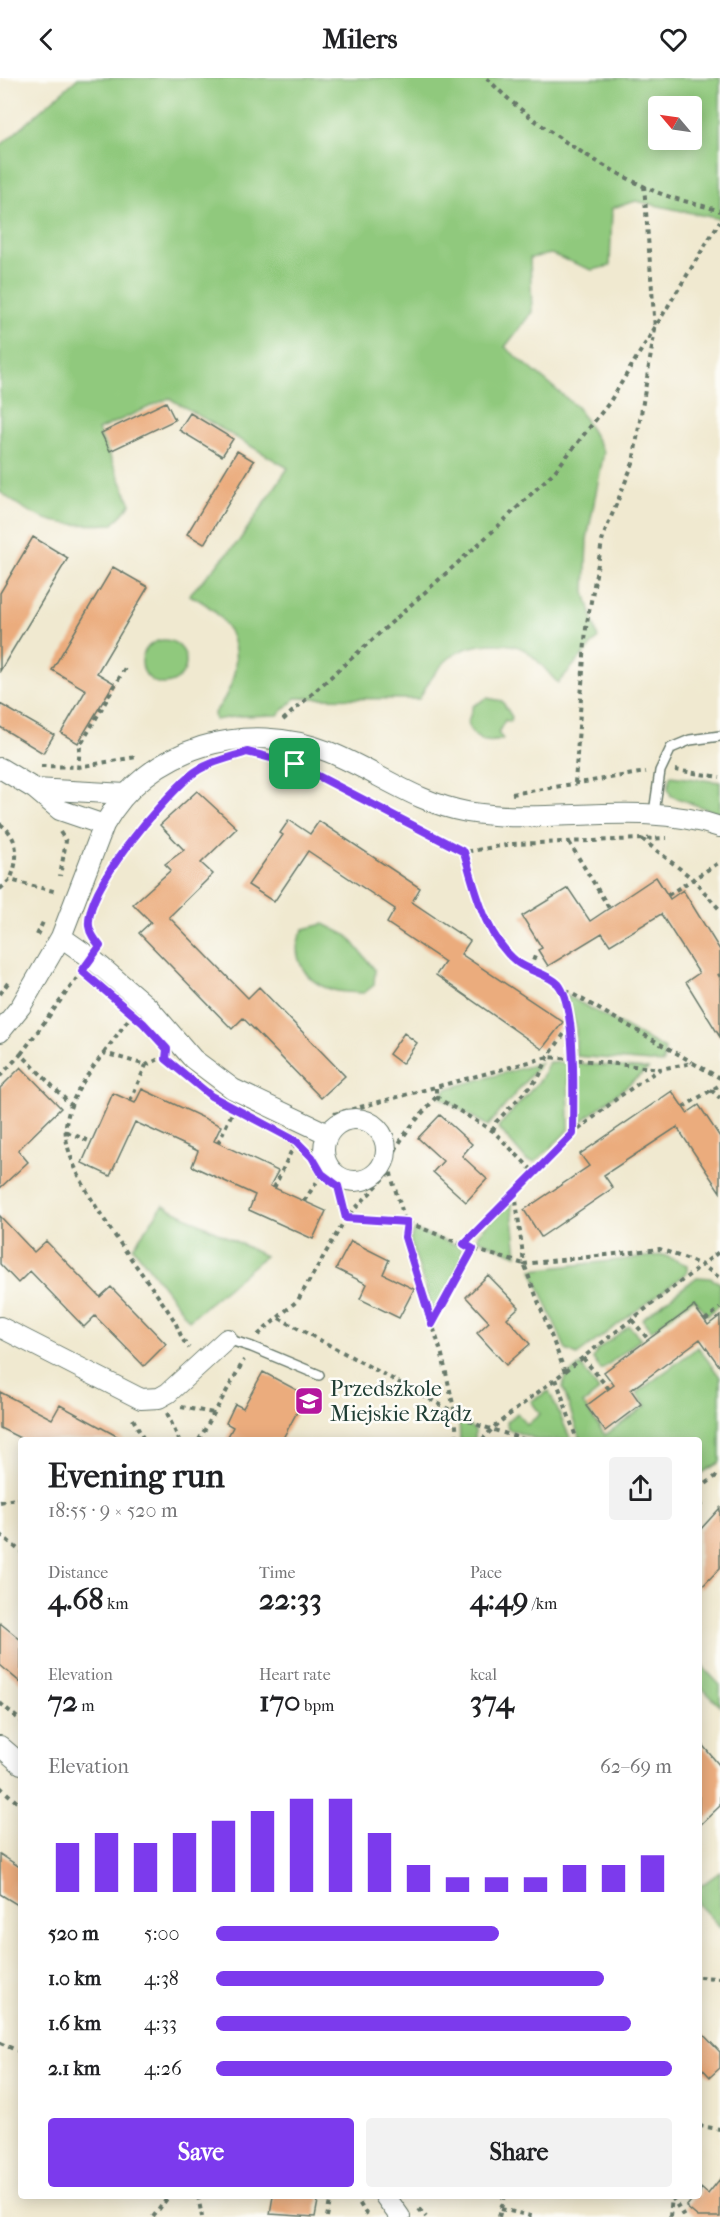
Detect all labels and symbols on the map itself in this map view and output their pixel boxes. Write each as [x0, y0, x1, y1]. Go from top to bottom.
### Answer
north arrow [648, 96, 702, 150]
pin [269, 738, 320, 789]
place label: Przedszkole Miejskie Rządz [330, 1376, 472, 1427]
school or university icon: Przedszkole Miejskie Rządz [293, 1385, 325, 1417]

